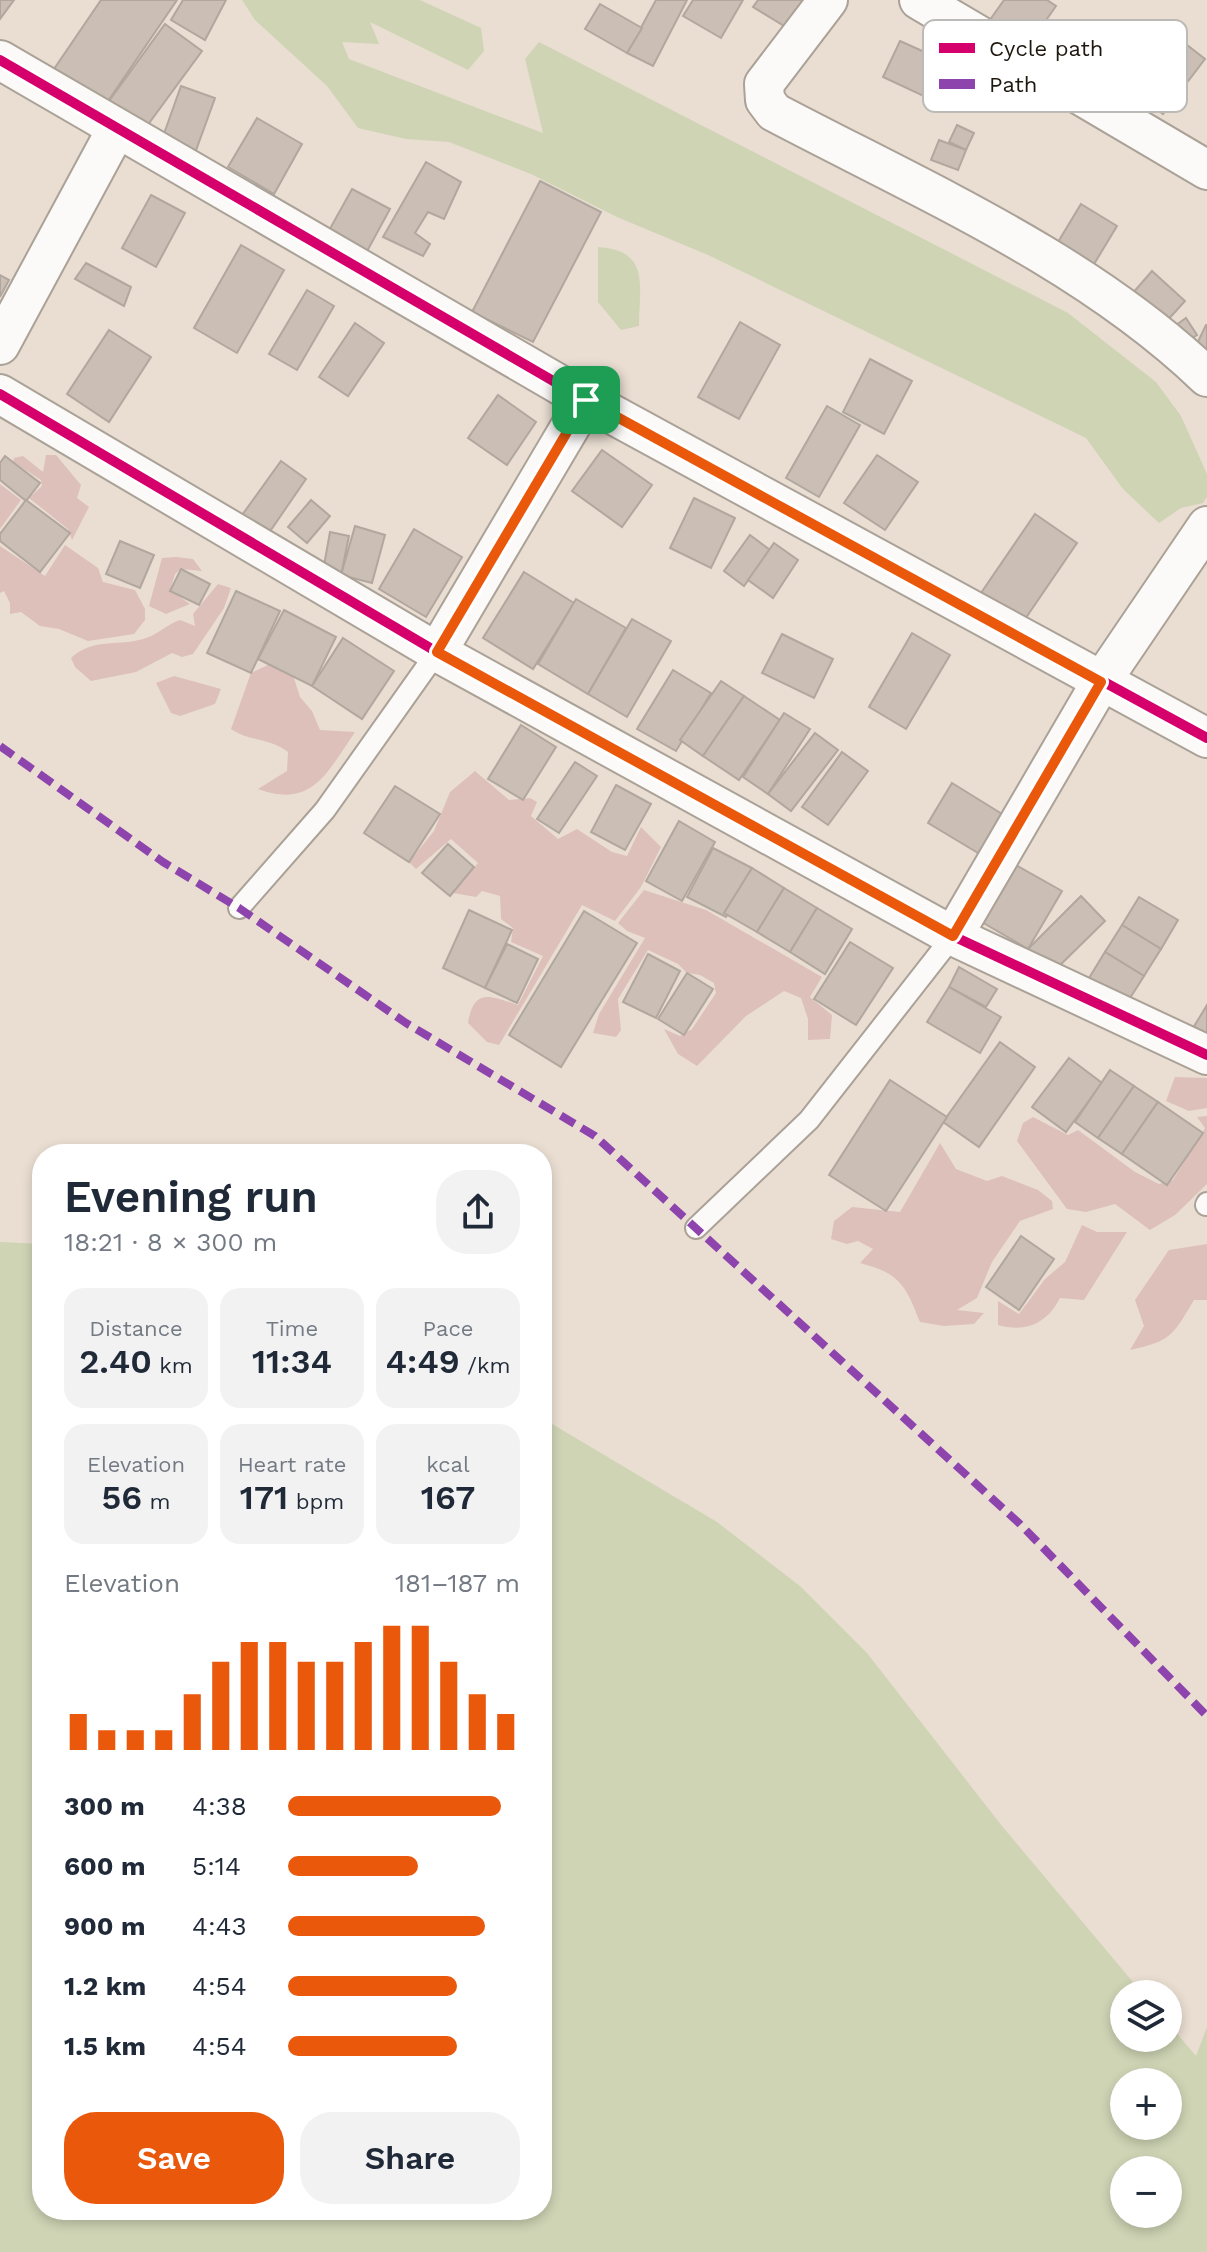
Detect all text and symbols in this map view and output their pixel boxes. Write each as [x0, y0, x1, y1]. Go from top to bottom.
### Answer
legend [923, 20, 1187, 112]
text: Cycle path [989, 36, 1103, 61]
text: Path [989, 72, 1037, 97]
pin [552, 366, 620, 434]
icon: arrive [564, 378, 608, 422]
button: share [436, 1170, 520, 1254]
text: Evening run [64, 1171, 318, 1223]
text: 18:21 · 8 × 300 m [64, 1227, 277, 1257]
text: Distance [89, 1316, 183, 1341]
text: Time [266, 1316, 318, 1341]
text: Pace [423, 1316, 473, 1341]
text: 2.40 [79, 1341, 152, 1381]
text: 11:34 [252, 1341, 332, 1381]
text: 4:49 [386, 1341, 460, 1381]
text: km [152, 1353, 193, 1378]
text: /km [460, 1353, 510, 1378]
text: Elevation [87, 1452, 185, 1477]
text: Heart rate [238, 1452, 346, 1477]
text: kcal [426, 1452, 470, 1477]
text: 56 [101, 1477, 142, 1517]
text: 171 [240, 1477, 288, 1517]
text: 167 [421, 1477, 475, 1517]
text: m [142, 1489, 171, 1514]
text: bpm [288, 1489, 344, 1514]
text: Elevation [64, 1568, 180, 1598]
text: 181–187 m [395, 1568, 520, 1598]
text: 300 m [64, 1791, 145, 1821]
text: 4:38 [192, 1791, 247, 1821]
text: 600 m [64, 1851, 145, 1881]
text: 5:14 [192, 1851, 241, 1881]
text: 900 m [64, 1911, 145, 1941]
text: 4:43 [192, 1911, 247, 1941]
text: 1.2 km [64, 1971, 146, 2001]
text: 4:54 [192, 1971, 247, 2001]
map controls [1110, 1980, 1182, 2228]
button: layers [1110, 1980, 1182, 2052]
text: 1.5 km [64, 2031, 146, 2061]
text: 4:54 [192, 2031, 247, 2061]
button: + [1110, 2068, 1182, 2140]
button: Save [64, 2112, 284, 2204]
button: Share [300, 2112, 520, 2204]
button: − [1110, 2156, 1182, 2228]

